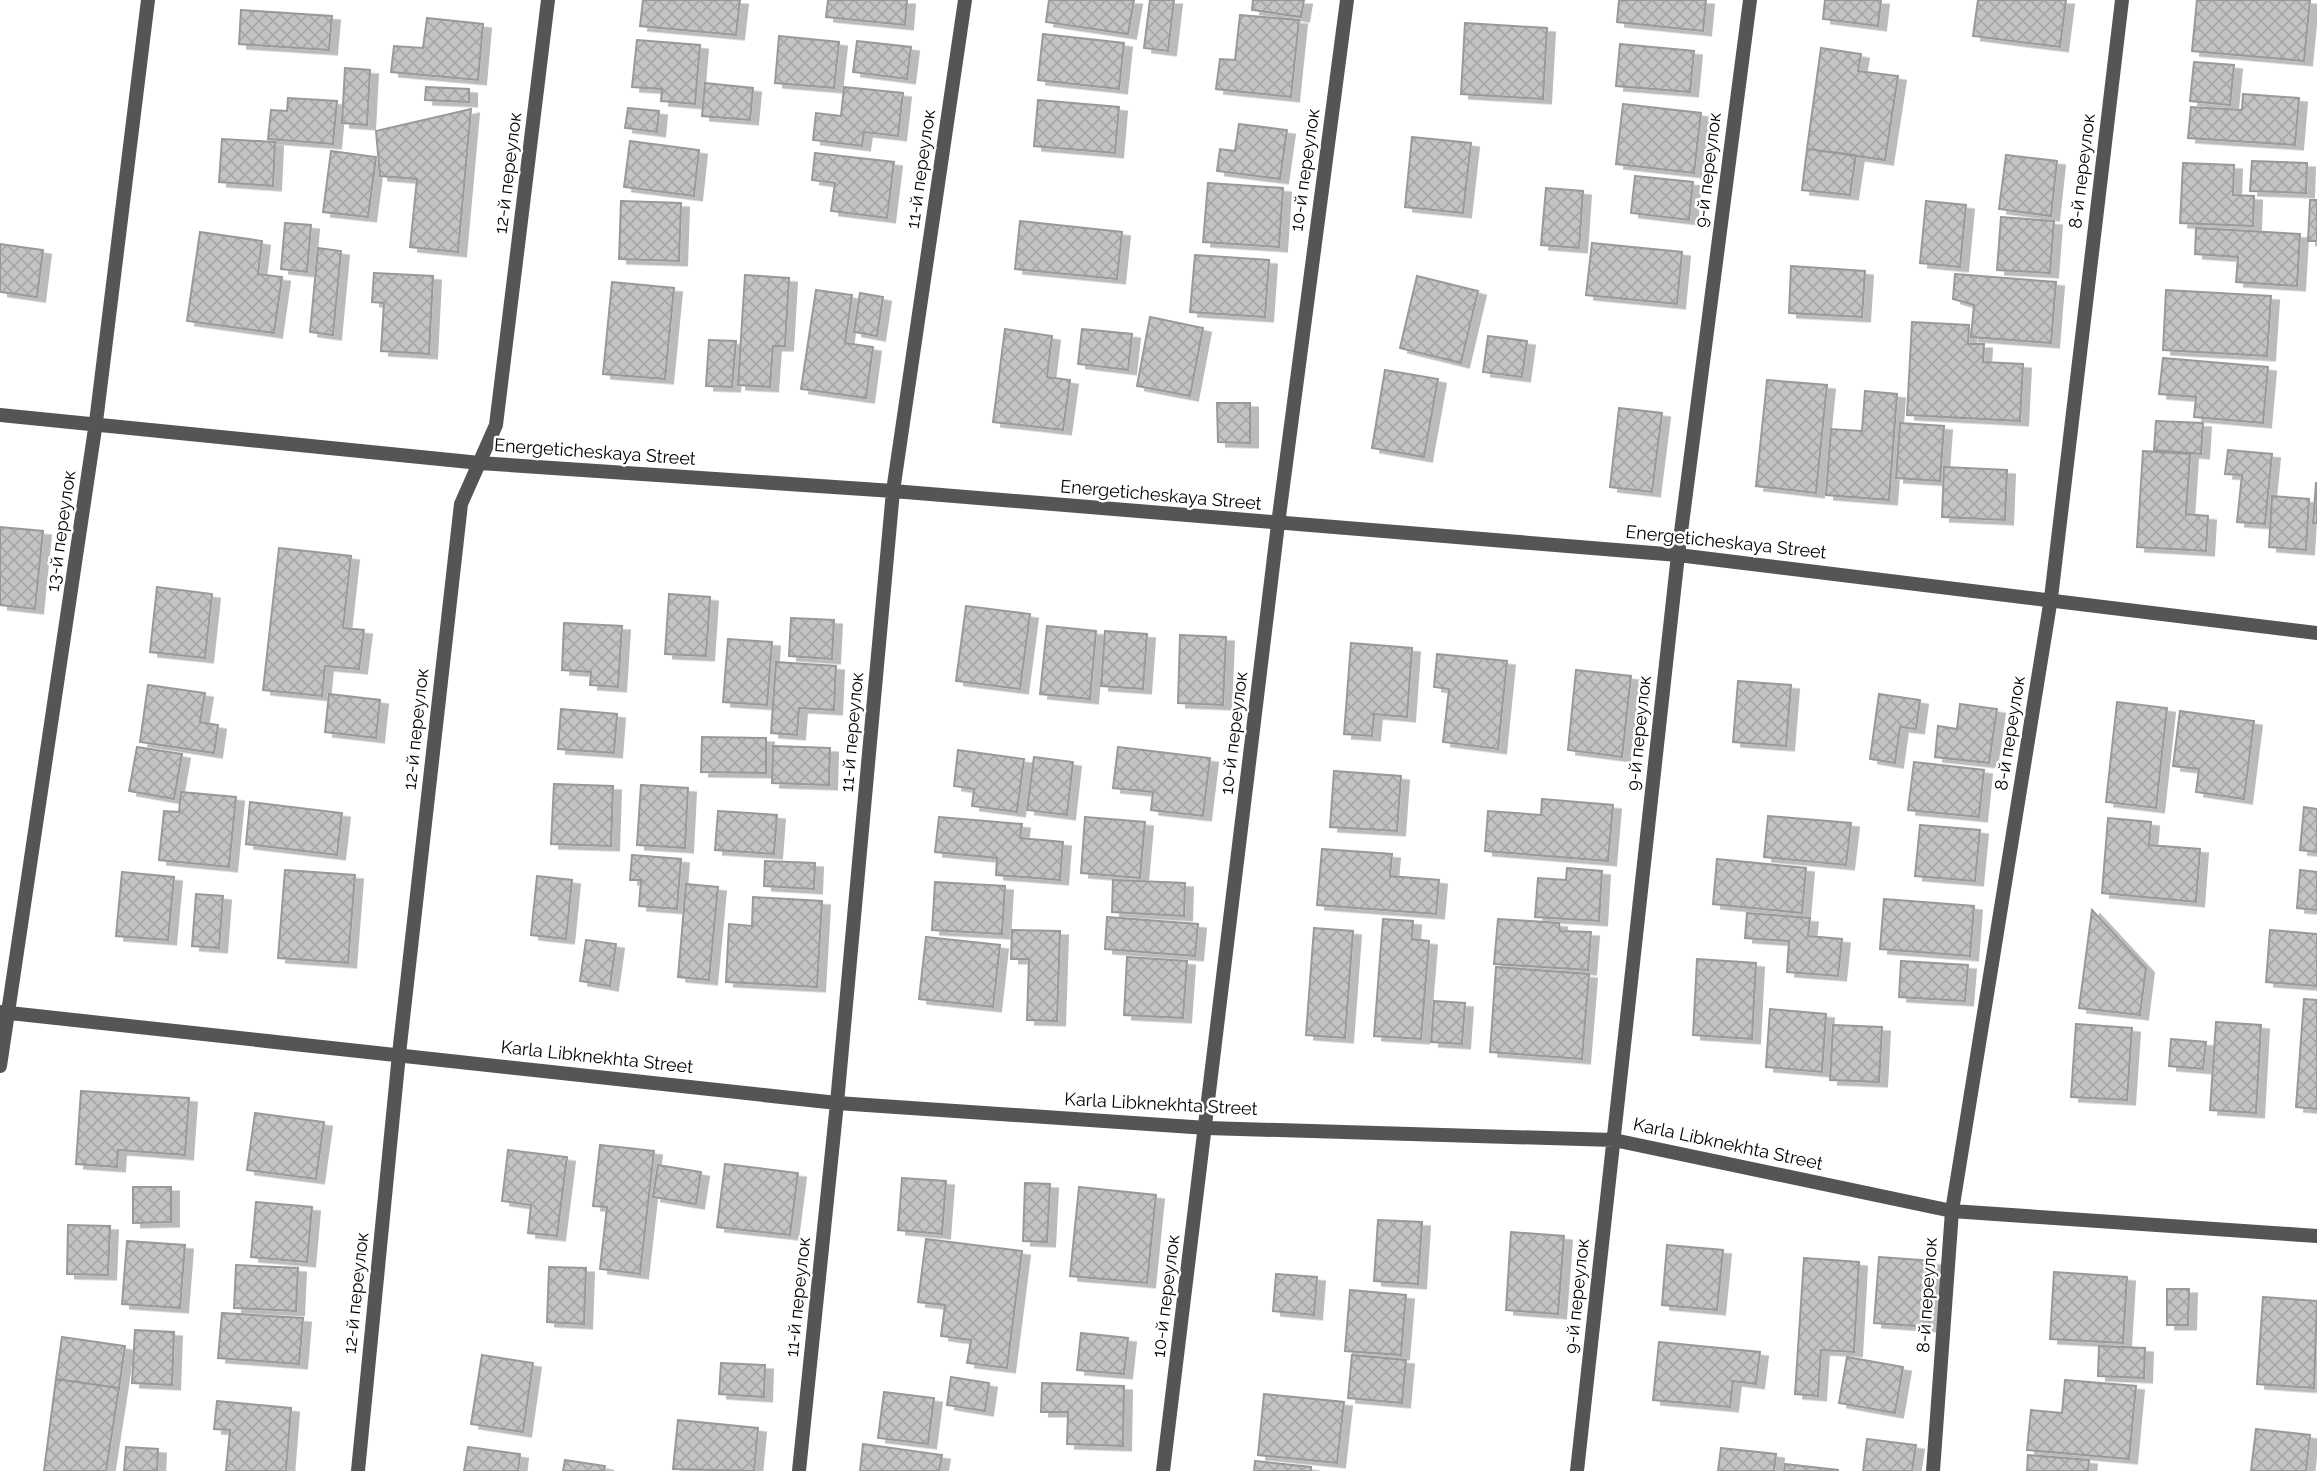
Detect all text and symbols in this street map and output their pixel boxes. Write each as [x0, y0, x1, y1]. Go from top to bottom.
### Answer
street label: 10-й переулок [1285, 107, 1324, 233]
street label: 11-й переулок [902, 108, 939, 230]
street label: 12-й переулок [490, 111, 525, 235]
street label: 9-й переулок [1690, 111, 1725, 229]
street label: 8-й переулок [2064, 112, 2099, 230]
street label: Energeticheskaya Street [494, 434, 697, 469]
street label: 13-й переулок [42, 469, 79, 593]
street label: Energeticheskaya Street [1059, 475, 1263, 514]
street label: Energeticheskaya Street [1624, 521, 1828, 563]
street label: 12-й переулок [399, 667, 432, 791]
street label: 10-й переулок [1216, 670, 1251, 796]
street label: 11-й переулок [836, 671, 867, 793]
street label: 9-й переулок [1622, 674, 1655, 792]
street label: 8-й переулок [1990, 674, 2029, 792]
street label: Karla Libknekhta Street [500, 1036, 694, 1077]
street label: Karla Libknekhta Street [1064, 1088, 1258, 1119]
street label: Karla Libknekhta Street [1631, 1113, 1825, 1174]
street label: 12-й переулок [339, 1231, 372, 1355]
street label: 10-й переулок [1148, 1233, 1183, 1359]
street label: 11-й переулок [781, 1236, 814, 1358]
street label: 8-й переулок [1912, 1236, 1941, 1353]
street label: 9-й переулок [1560, 1237, 1593, 1355]

